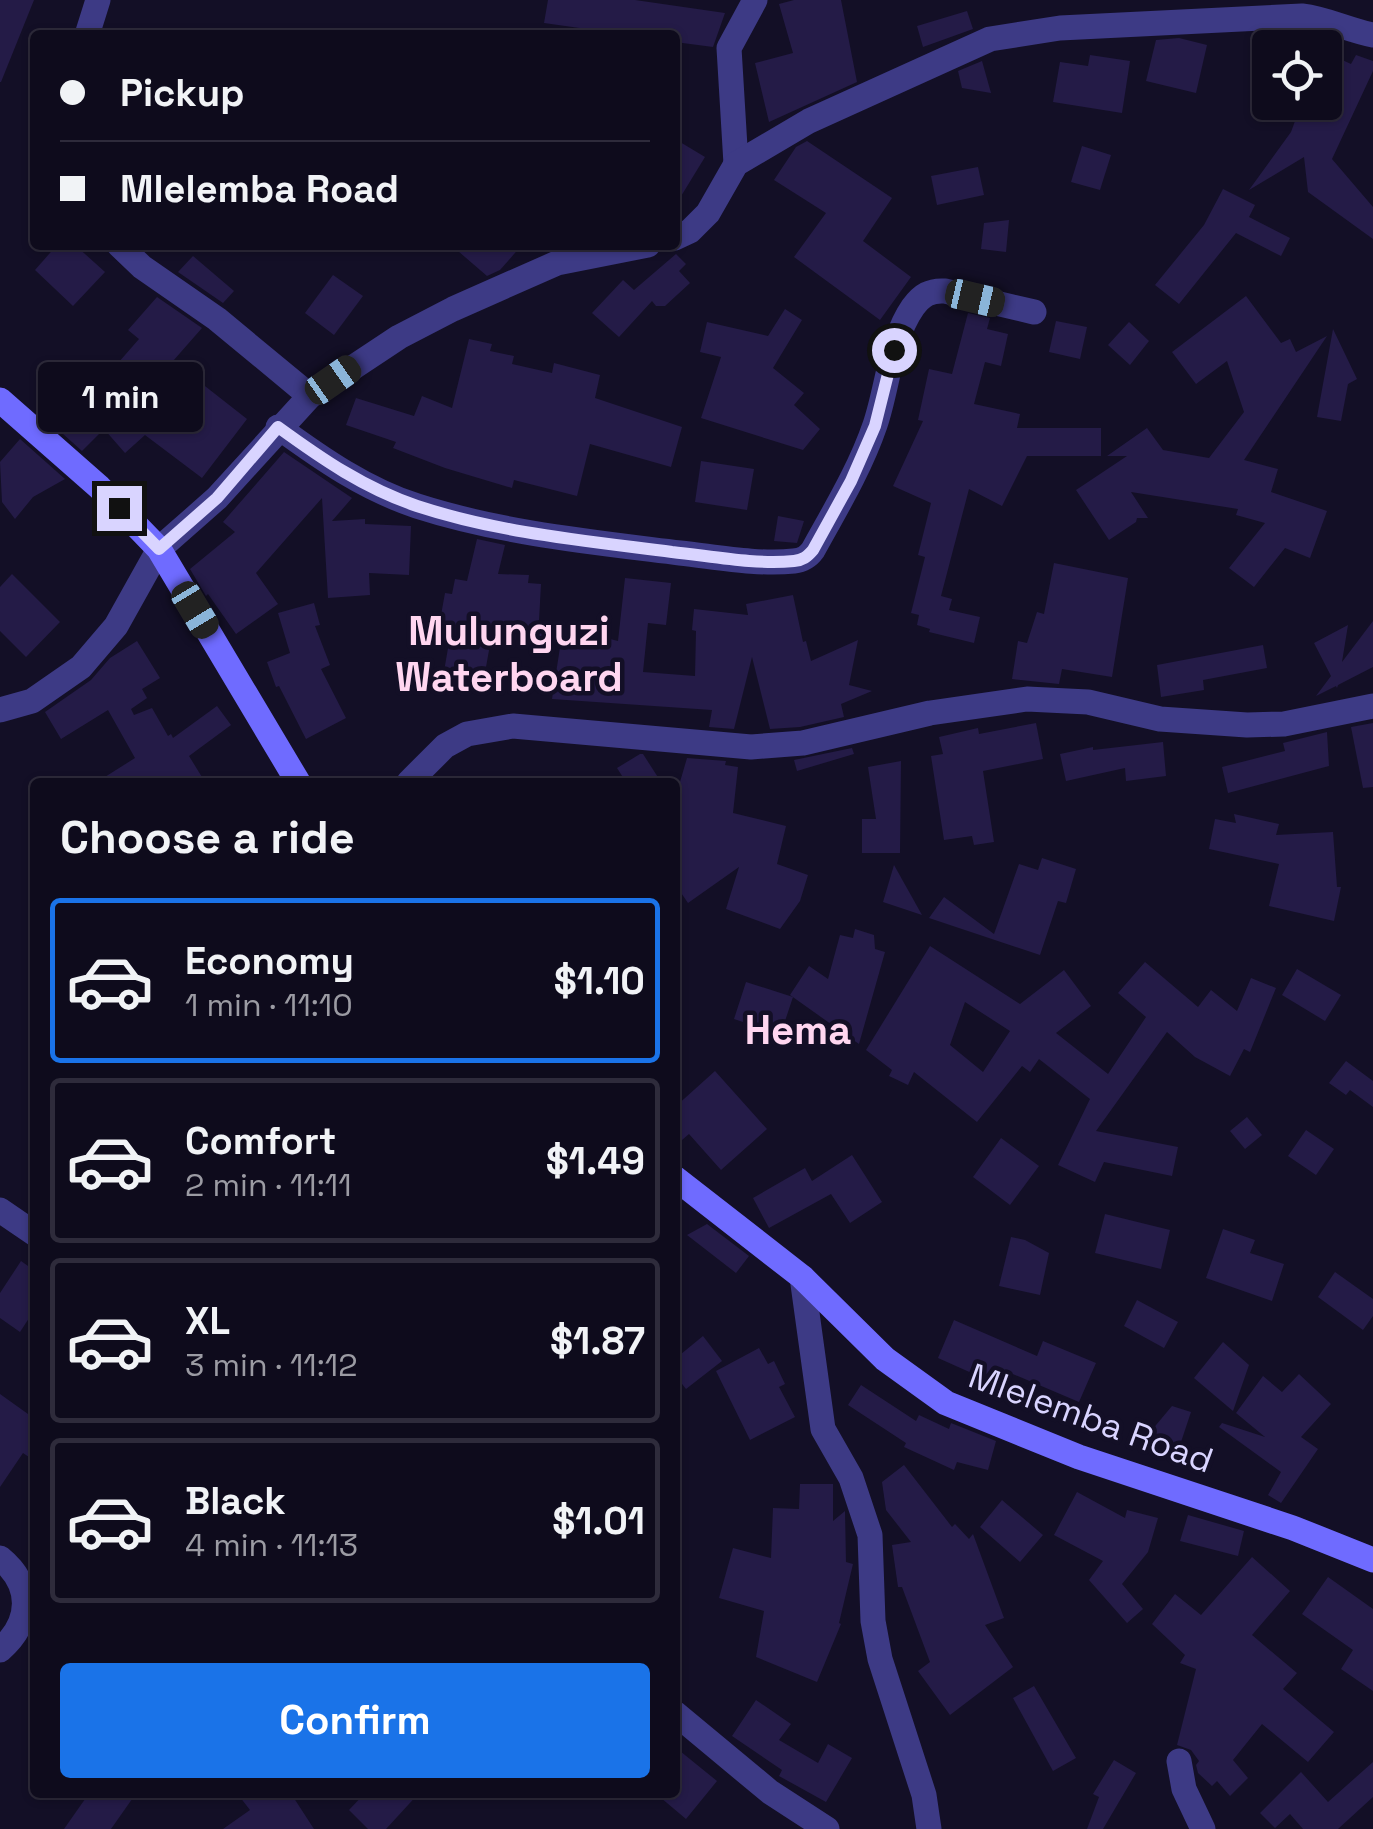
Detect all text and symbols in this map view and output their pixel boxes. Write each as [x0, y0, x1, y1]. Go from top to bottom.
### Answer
map controls [1252, 30, 1342, 120]
button: locate [1252, 30, 1342, 120]
text: Pickup [120, 69, 244, 117]
text: Mlelemba Road [120, 165, 399, 213]
car [942, 277, 1008, 319]
route start [872, 328, 917, 373]
car [300, 351, 366, 409]
callout: 1 min [36, 363, 202, 433]
text: 1 min [81, 377, 160, 417]
route end [97, 486, 142, 531]
car [167, 577, 223, 643]
district label: Mulunguzi Waterboard [395, 606, 623, 703]
text: Choose a ride [60, 809, 355, 866]
icon: car [65, 936, 155, 1026]
text: Economy [185, 937, 354, 985]
text: $1.10 [554, 957, 645, 1005]
text: 1 min · 11:10 [185, 985, 353, 1025]
district label: Hema [745, 1005, 851, 1056]
icon: car [65, 1116, 155, 1206]
text: Comfort [185, 1117, 336, 1165]
text: $1.49 [546, 1137, 645, 1185]
text: 2 min · 11:11 [185, 1165, 352, 1205]
icon: car [65, 1296, 155, 1386]
text: XL [185, 1297, 230, 1345]
text: $1.87 [550, 1317, 645, 1365]
text: 3 min · 11:12 [185, 1345, 357, 1385]
street label: Mlelemba Road [963, 1353, 1219, 1483]
icon: car [65, 1476, 155, 1566]
text: Black [185, 1477, 286, 1525]
text: $1.01 [552, 1497, 645, 1545]
text: 4 min · 11:13 [185, 1525, 358, 1565]
button: Confirm [60, 1663, 650, 1778]

